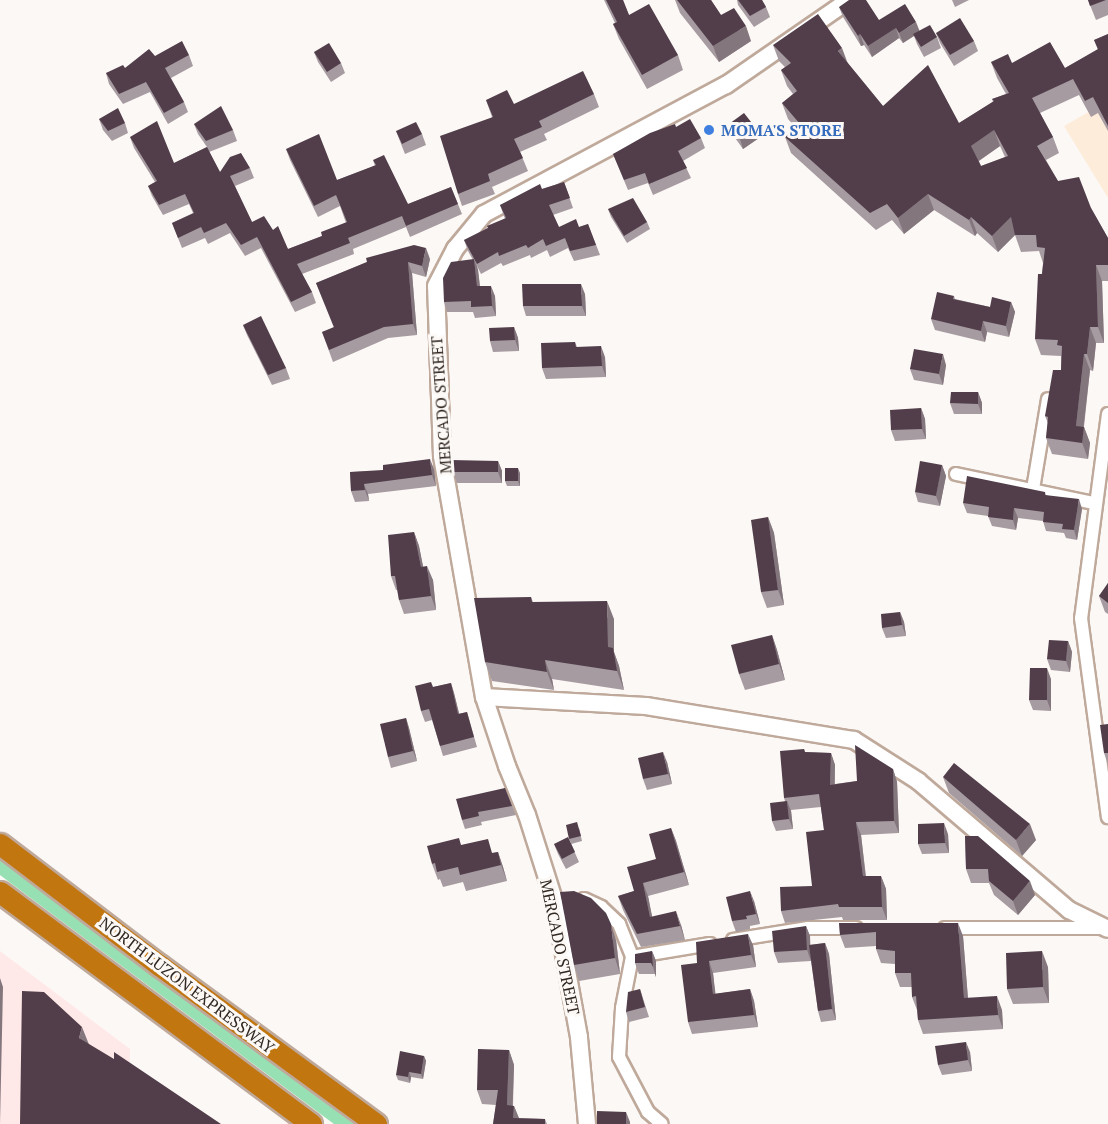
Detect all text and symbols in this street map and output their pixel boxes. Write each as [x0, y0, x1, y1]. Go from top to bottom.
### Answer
place label: MOMA'S STORE [721, 120, 842, 140]
marker: MOMA'S STORE [702, 123, 716, 137]
street label: MERCADO STREET [427, 336, 455, 474]
street label: MERCADO STREET [536, 878, 584, 1016]
street label: NORTH LUZON EXPRESSWAY [96, 913, 278, 1057]

